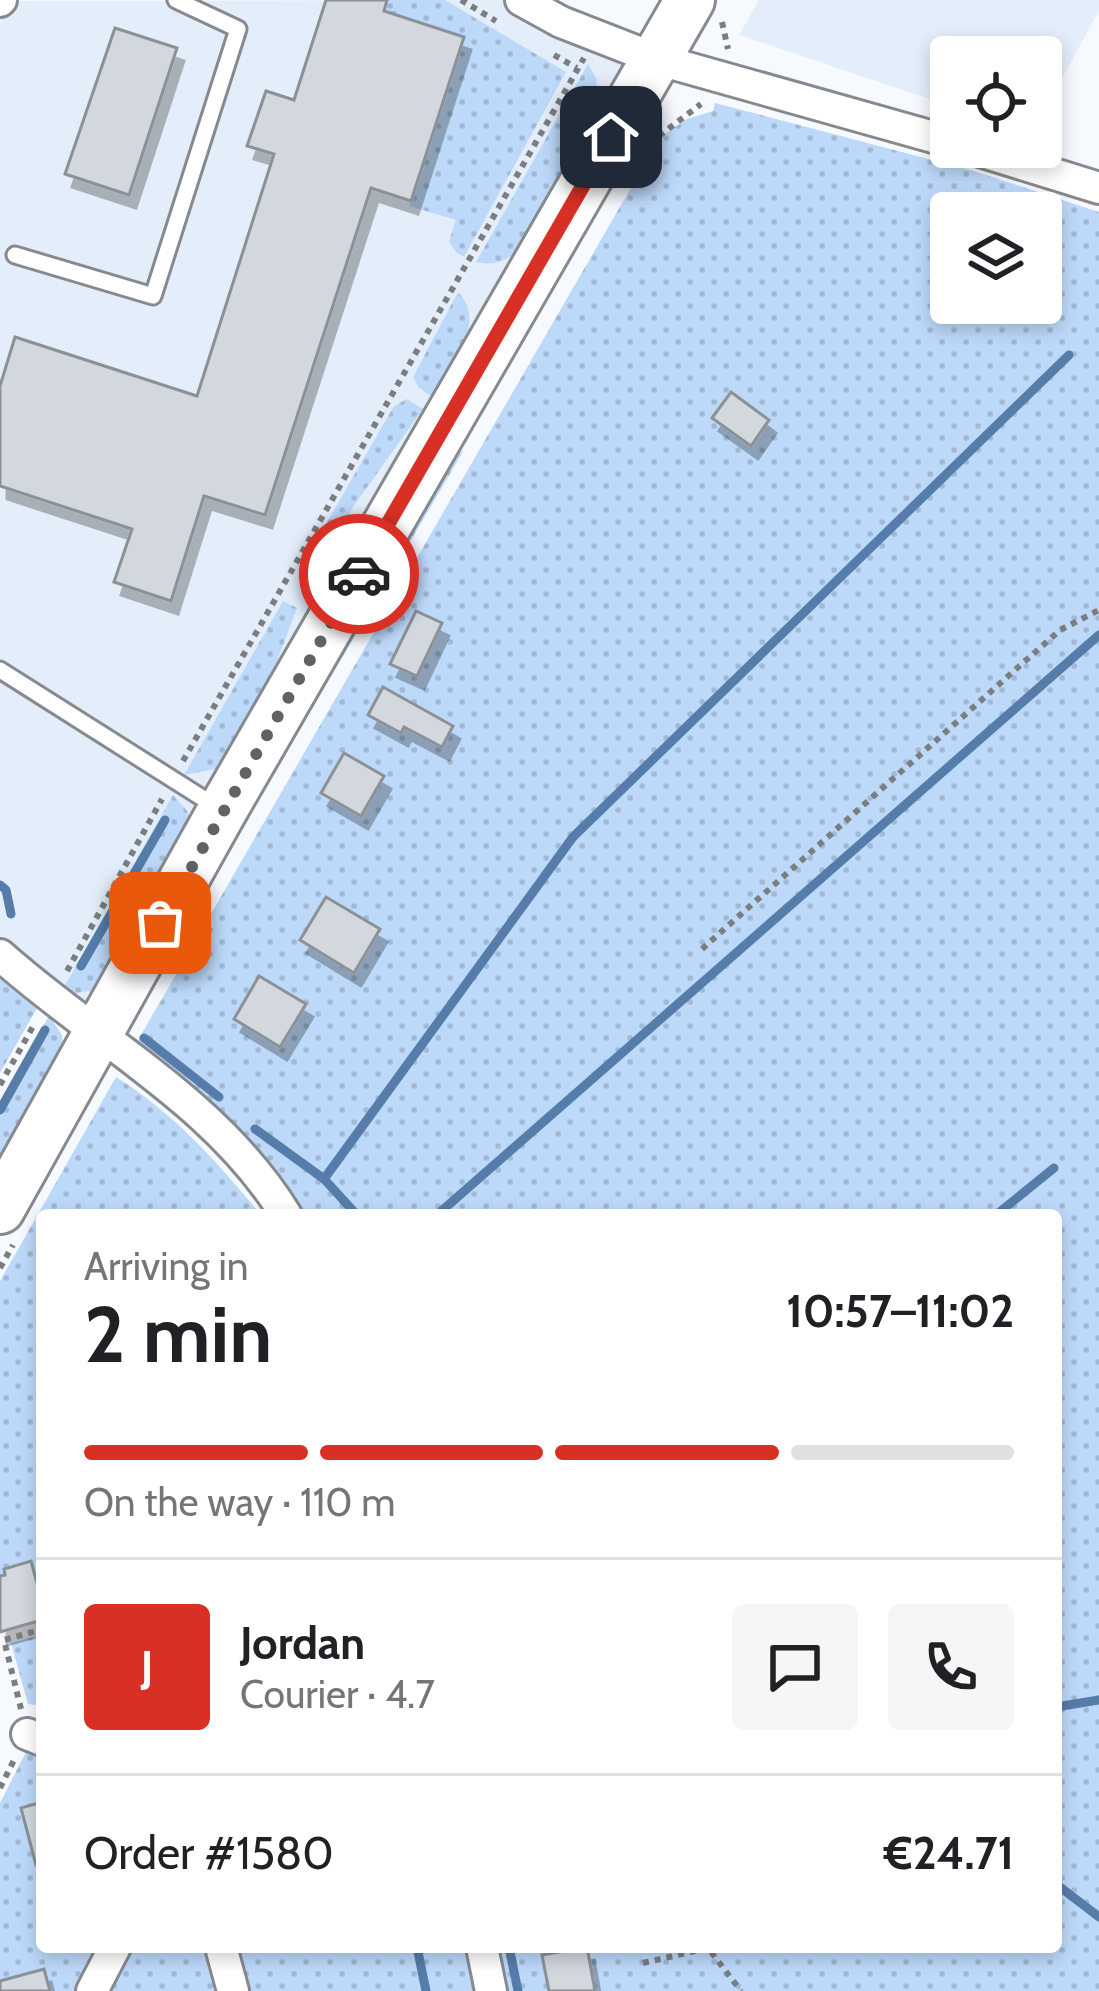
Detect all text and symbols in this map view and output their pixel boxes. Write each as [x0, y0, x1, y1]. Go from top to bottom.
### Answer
map controls [930, 36, 1062, 324]
button: locate [930, 36, 1062, 168]
pin [560, 86, 662, 188]
icon: home [578, 104, 644, 170]
button: layers [930, 192, 1062, 324]
courier [299, 514, 419, 634]
icon: car [326, 541, 392, 607]
pin [109, 872, 211, 974]
icon: bag [127, 890, 193, 956]
text: Arriving in [84, 1242, 248, 1290]
text: 10:57–11:02 [786, 1284, 1014, 1338]
text: 2 min [84, 1287, 272, 1382]
text: On the way · 110 m [84, 1478, 396, 1526]
button: chat [732, 1604, 858, 1730]
button: phone [888, 1604, 1014, 1730]
text: Jordan [240, 1616, 365, 1670]
text: J [141, 1640, 153, 1694]
text: Courier · 4.7 [240, 1670, 435, 1718]
text: Order #1580 [84, 1826, 334, 1880]
text: €24.71 [884, 1826, 1014, 1880]

